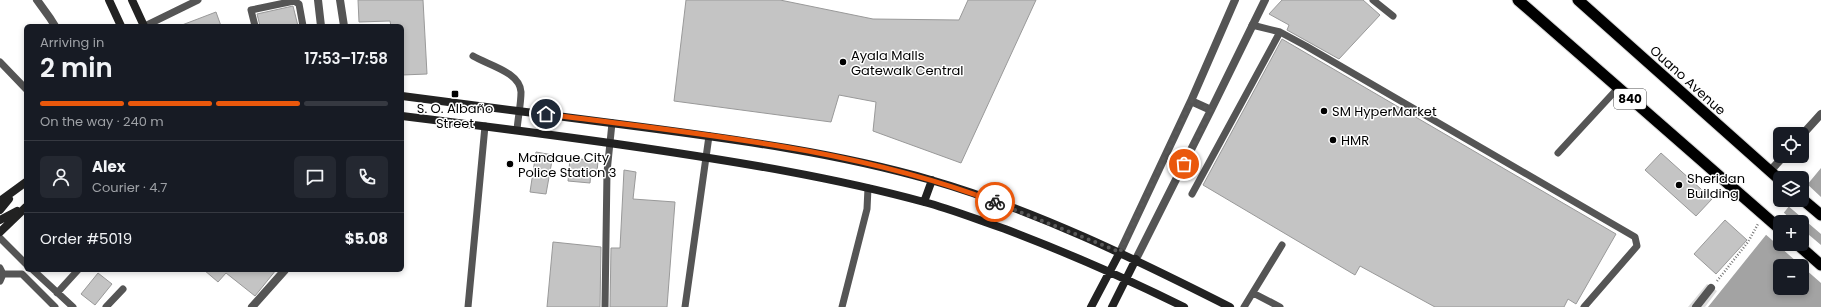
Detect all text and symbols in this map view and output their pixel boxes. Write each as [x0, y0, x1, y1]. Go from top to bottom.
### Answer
text: Arriving in [40, 33, 104, 52]
street label: Ouano Avenue [1646, 41, 1730, 120]
place label: Ayala Malls Gatewalk Central [851, 46, 964, 80]
text: 17:53–17:58 [304, 48, 388, 69]
text: 2 min [40, 50, 113, 86]
marker: Ayala Malls Gatewalk Central [838, 57, 848, 67]
marker: S. O. Albaño Street [450, 89, 460, 99]
road number: 840 [1614, 89, 1646, 109]
pin [529, 97, 563, 131]
place label: S. O. Albaño Street [417, 99, 493, 133]
place label: SM HyperMarket [1332, 102, 1437, 121]
icon: home [535, 103, 557, 125]
marker: SM HyperMarket [1319, 106, 1329, 116]
text: On the way · 240 m [40, 112, 164, 131]
map controls [1773, 127, 1809, 295]
button: locate [1773, 127, 1809, 163]
place label: HMR [1341, 131, 1369, 150]
marker: HMR [1328, 135, 1338, 145]
pin [1167, 147, 1201, 181]
place label: Mandaue City Police Station 3 [518, 148, 617, 182]
icon: bag [1173, 153, 1195, 175]
button: person [40, 156, 82, 198]
text: Alex [92, 156, 126, 177]
button: chat [294, 156, 336, 198]
button: phone [346, 156, 388, 198]
marker: Mandaue City Police Station 3 [505, 159, 515, 169]
place label: Sheridan Building [1687, 169, 1745, 203]
button: layers [1773, 171, 1809, 207]
text: Courier · 4.7 [92, 178, 167, 197]
marker: Sheridan Building [1674, 180, 1684, 190]
courier [975, 182, 1015, 222]
icon: bike [984, 191, 1006, 213]
button: + [1773, 215, 1809, 251]
text: Order #5019 [40, 228, 132, 249]
text: $5.08 [345, 228, 388, 249]
button: − [1773, 259, 1809, 295]

